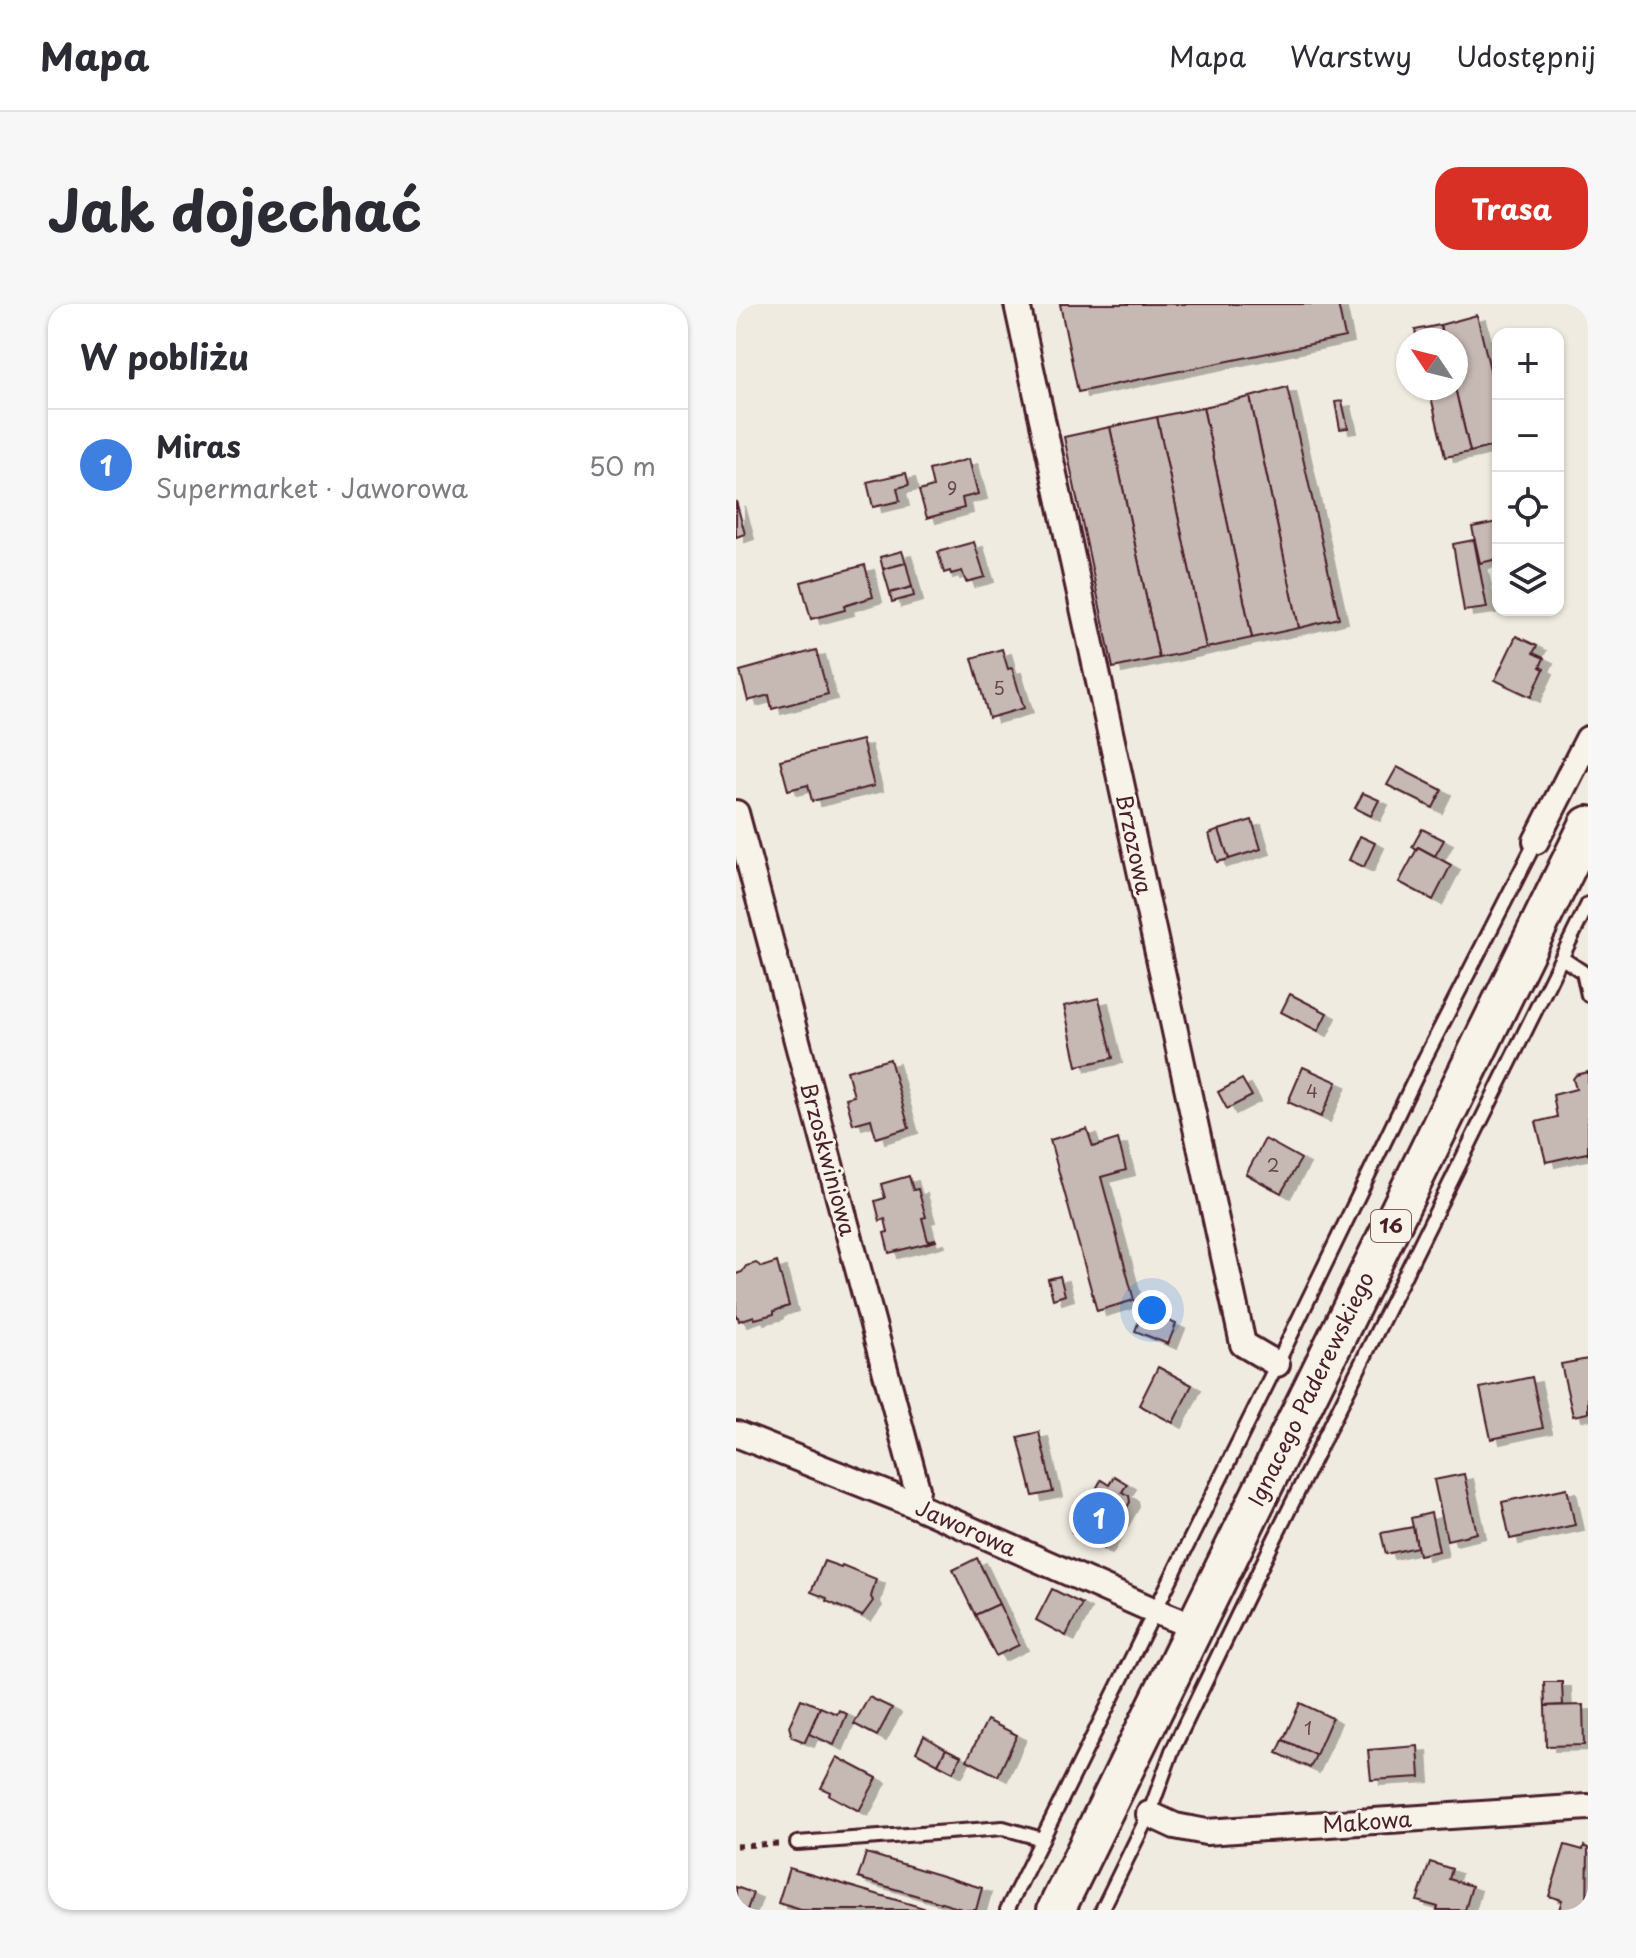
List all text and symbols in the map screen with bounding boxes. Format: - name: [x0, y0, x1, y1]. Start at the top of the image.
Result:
- text: Mapa: [40, 27, 150, 84]
- text: Mapa: [1169, 34, 1246, 77]
- text: Warstwy: [1290, 34, 1412, 77]
- text: Udostępnij: [1456, 34, 1596, 77]
- text: Jak dojechać: [48, 166, 422, 251]
- button: Trasa: [1435, 167, 1588, 250]
- north arrow: [1396, 328, 1468, 400]
- map controls: [1492, 328, 1564, 616]
- button: +: [1492, 328, 1564, 400]
- text: W pobliżu: [80, 330, 249, 382]
- button: −: [1492, 400, 1564, 472]
- text: Miras: [156, 423, 241, 468]
- text: 1: [100, 446, 112, 485]
- text: 50 m: [589, 446, 656, 485]
- text: Supermarket · Jaworowa: [156, 468, 468, 507]
- button: locate: [1492, 472, 1564, 544]
- house number: 9: [947, 474, 957, 501]
- button: layers: [1492, 544, 1564, 616]
- house number: 5: [993, 674, 1005, 701]
- street label: Brzozowa: [1109, 790, 1162, 897]
- house number: 4: [1306, 1077, 1318, 1104]
- street label: Brzoskwiniowa: [793, 1078, 866, 1240]
- house number: 2: [1267, 1151, 1279, 1178]
- road number: 16: [1371, 1210, 1411, 1242]
- street label: Ignacego Paderewskiego: [1238, 1265, 1381, 1511]
- your location: [1132, 1290, 1172, 1330]
- pin: 1: [1073, 1488, 1125, 1548]
- street label: Jaworowa: [911, 1490, 1023, 1564]
- house number: 1: [1304, 1714, 1312, 1741]
- street label: Makowa: [1321, 1801, 1413, 1840]

